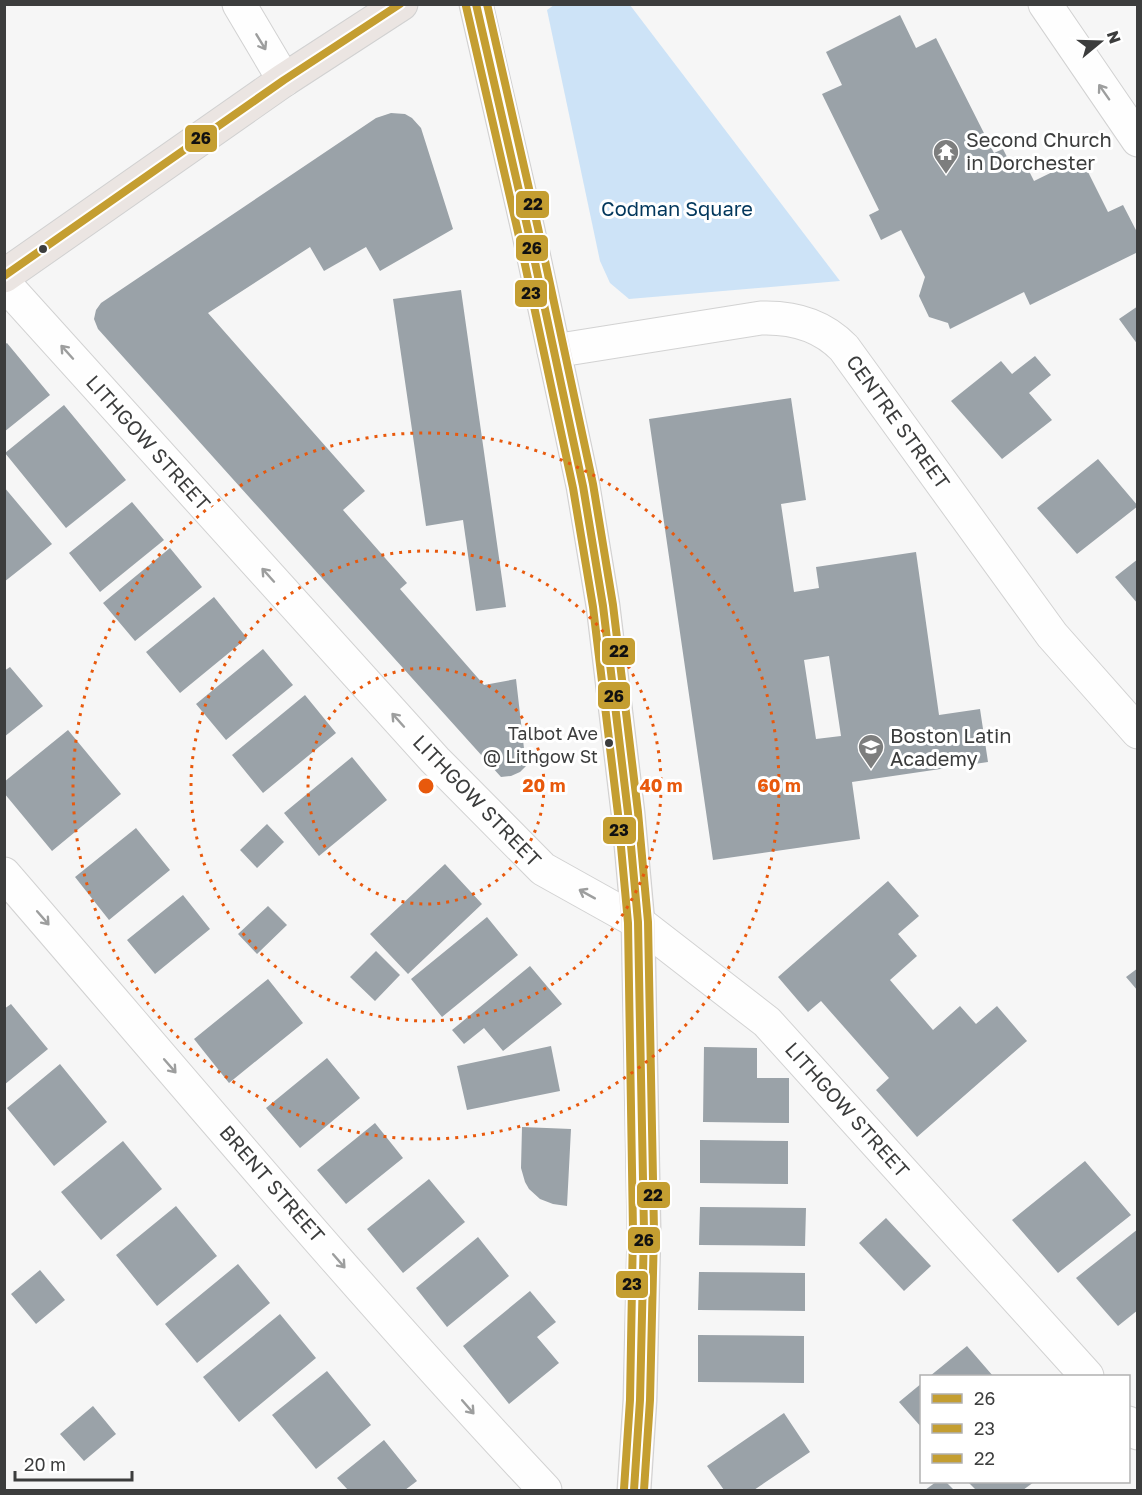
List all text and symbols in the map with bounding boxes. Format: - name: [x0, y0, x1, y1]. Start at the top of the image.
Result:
- north arrow: [1070, 12, 1130, 72]
- text: N: [1103, 28, 1126, 46]
- one-way arrow: [255, 33, 267, 50]
- one-way arrow: [1098, 85, 1110, 101]
- line badge: 26: [184, 124, 218, 153]
- place label: Second Church in Dorchester: [966, 127, 1112, 174]
- text: 26: [191, 128, 211, 148]
- temple icon: Second Church in Dorchester: [931, 137, 961, 175]
- line badge: 22: [515, 190, 550, 219]
- text: 22: [523, 194, 543, 214]
- park label: Codman Square: [601, 196, 753, 220]
- line badge: 26: [515, 234, 549, 262]
- text: 26: [522, 238, 542, 258]
- unlabelled marker: [37, 243, 49, 255]
- line badge: 23: [514, 279, 548, 308]
- text: 23: [521, 283, 541, 303]
- one-way arrow: [60, 345, 74, 360]
- street label: CENTRE STREET: [842, 350, 955, 493]
- street label: LITHGOW STREET: [82, 370, 216, 515]
- one-way arrow: [261, 568, 275, 583]
- line badge: 22: [601, 637, 636, 666]
- text: 22: [609, 641, 629, 661]
- line badge: 26: [597, 681, 631, 710]
- text: 26: [604, 686, 624, 706]
- one-way arrow: [391, 713, 405, 728]
- place label: Talbot Ave @ Lithgow St: [483, 722, 598, 767]
- place label: Boston Latin Academy: [890, 723, 1012, 770]
- street label: LITHGOW STREET: [409, 729, 547, 871]
- school or university icon: Boston Latin Academy: [856, 732, 886, 770]
- marker: Talbot Ave @ Lithgow St: [603, 737, 615, 749]
- text: 20 m: [523, 774, 565, 796]
- text: 40 m: [639, 774, 683, 796]
- text: 60 m: [757, 774, 801, 796]
- centre of rings: [416, 776, 436, 796]
- line badge: 23: [602, 816, 637, 845]
- text: 23: [609, 820, 629, 840]
- one-way arrow: [579, 888, 596, 900]
- one-way arrow: [36, 910, 50, 925]
- street label: LITHGOW STREET: [781, 1037, 915, 1182]
- one-way arrow: [163, 1058, 177, 1073]
- street label: BRENT STREET: [215, 1120, 330, 1247]
- line badge: 22: [636, 1181, 671, 1209]
- text: 22: [643, 1185, 663, 1205]
- line badge: 26: [627, 1226, 661, 1254]
- text: 26: [634, 1230, 654, 1250]
- one-way arrow: [332, 1253, 346, 1268]
- line badge: 23: [615, 1270, 649, 1299]
- text: 23: [622, 1274, 642, 1294]
- legend: [920, 1375, 1130, 1483]
- text: 26: [974, 1387, 995, 1409]
- one-way arrow: [461, 1400, 475, 1415]
- text: 23: [974, 1417, 995, 1439]
- scale bar: [15, 1444, 132, 1482]
- text: 22: [974, 1447, 995, 1469]
- text: 20 m: [24, 1453, 66, 1475]

